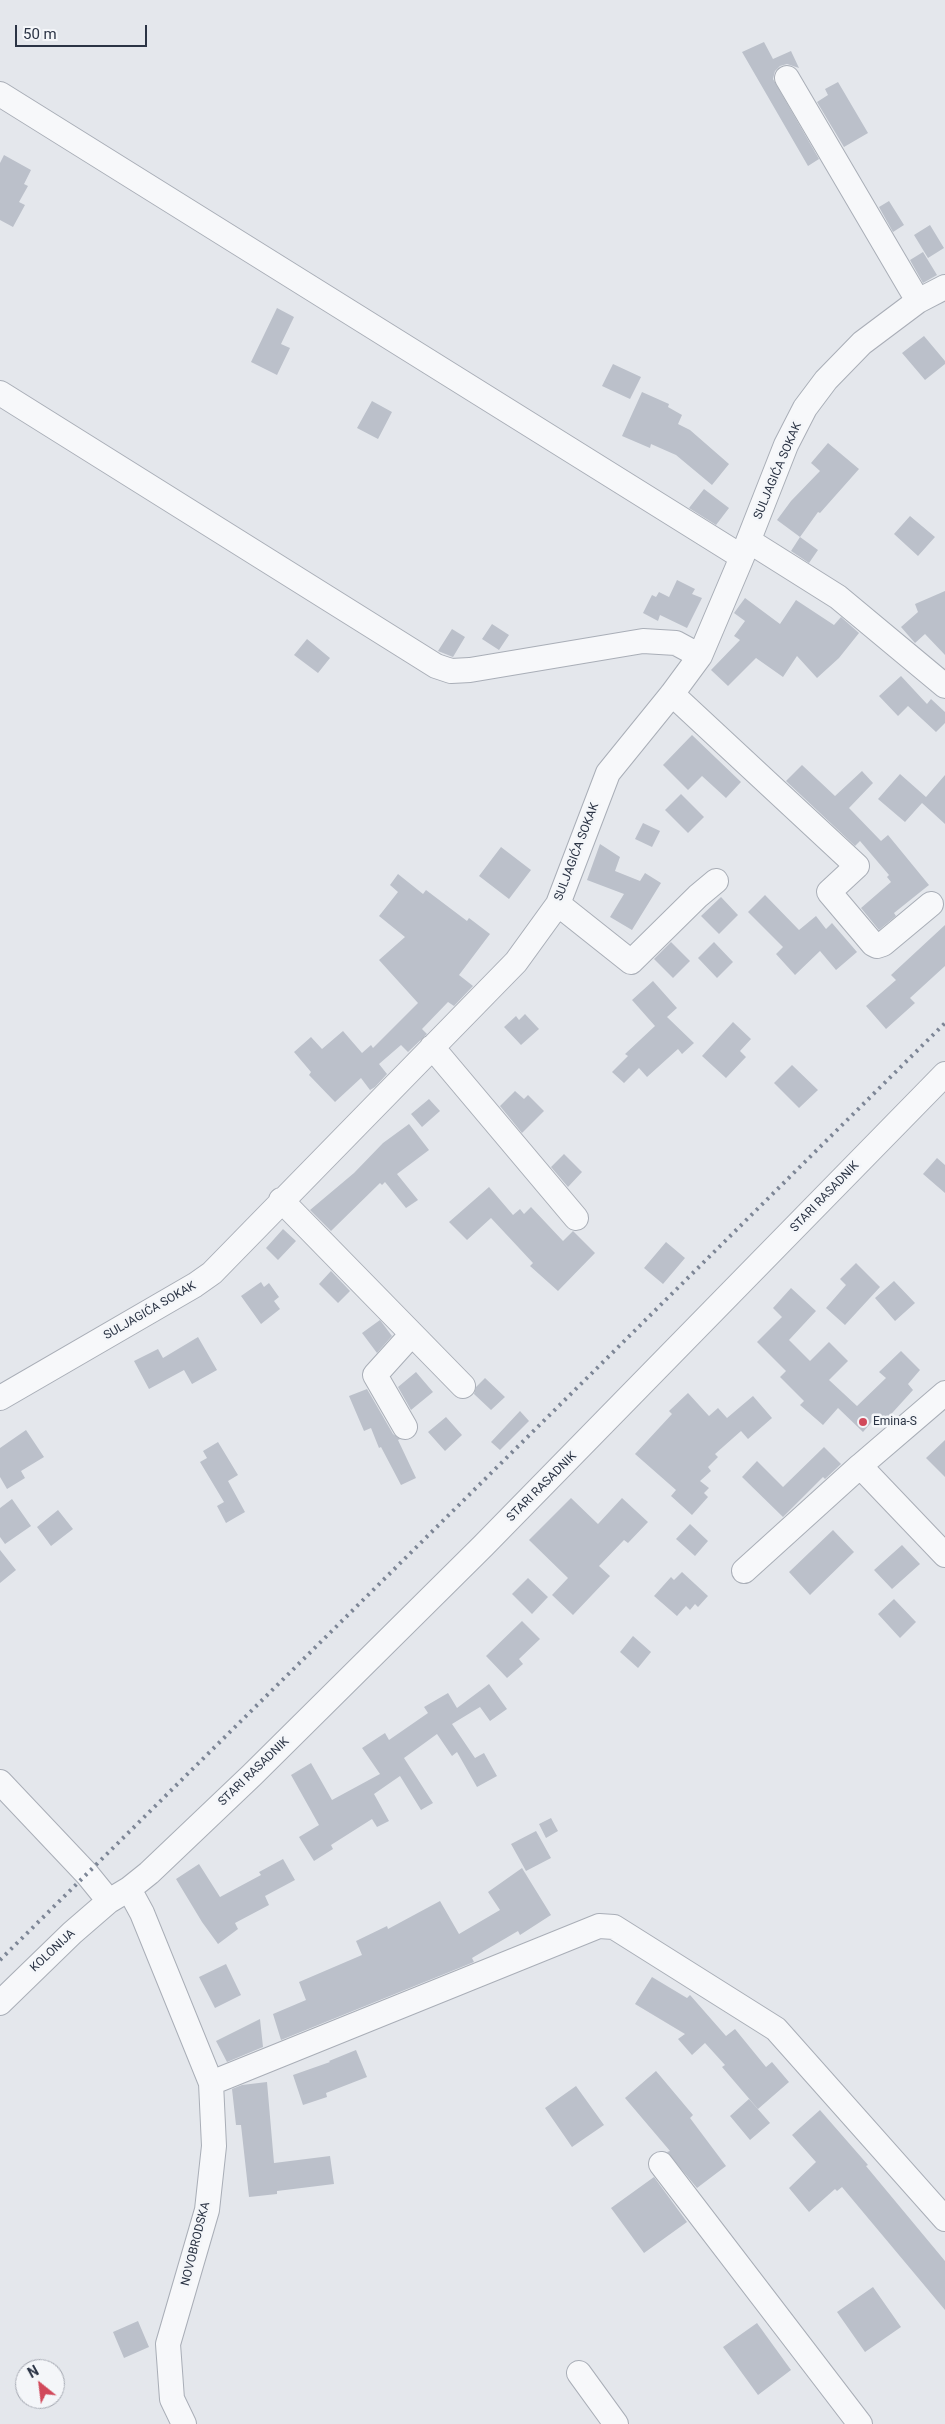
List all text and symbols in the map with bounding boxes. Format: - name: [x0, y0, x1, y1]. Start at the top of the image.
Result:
- scale bar: [18, 15, 150, 47]
- text: 50 m: [23, 25, 57, 43]
- street label: SULJAGIĆA SOKAK: [751, 420, 805, 522]
- street label: SULJAGIĆA SOKAK: [552, 801, 602, 903]
- street label: STARI RASADNIK: [788, 1159, 862, 1235]
- street label: SULJAGIĆA SOKAK: [101, 1279, 199, 1343]
- place label: Emina-S: [873, 1415, 917, 1429]
- marker: Emina-S: [857, 1416, 869, 1428]
- street label: STARI RASADNIK: [504, 1449, 580, 1525]
- street label: STARI RASADNIK: [216, 1735, 292, 1809]
- street label: KOLONIJA: [28, 1927, 78, 1975]
- street label: NOVOBRODSKA: [179, 2201, 213, 2287]
- north arrow: [15, 2359, 65, 2409]
- text: N: [25, 2362, 41, 2381]

